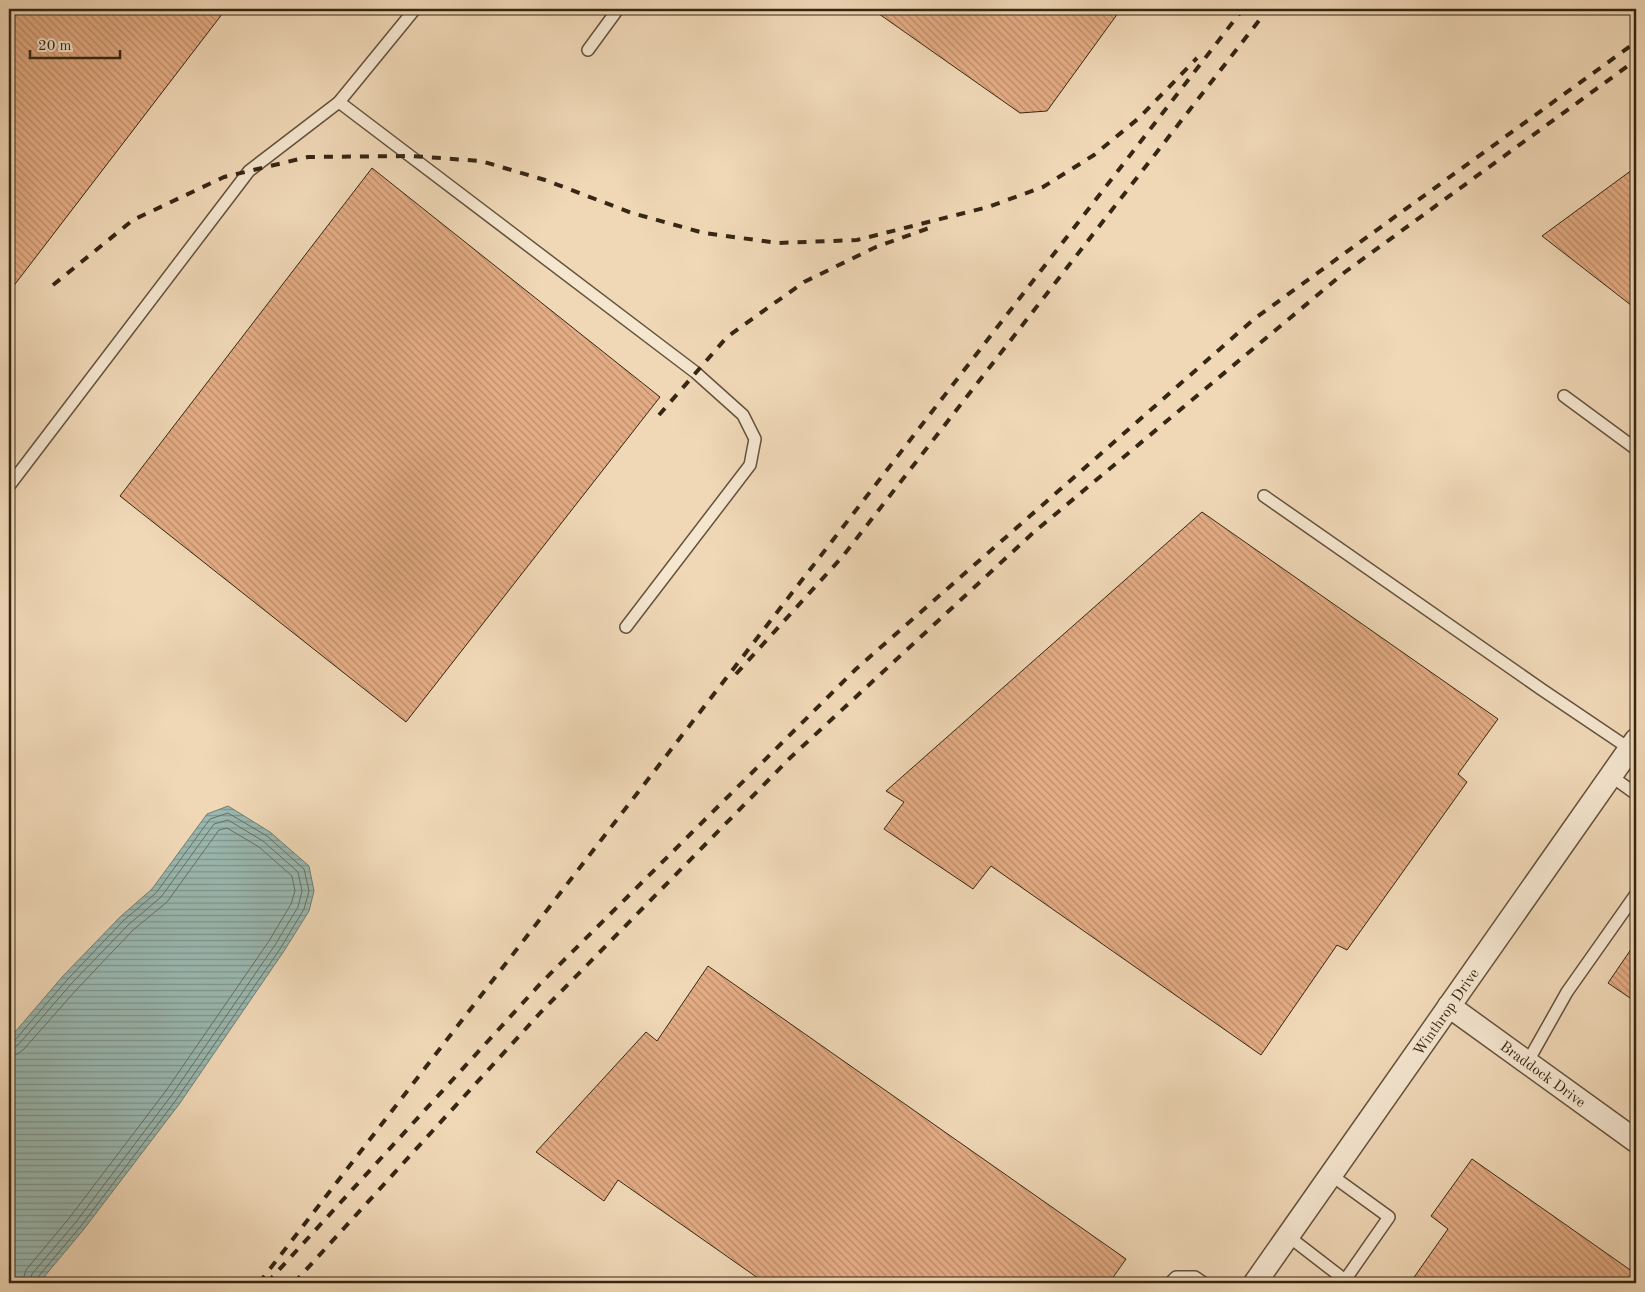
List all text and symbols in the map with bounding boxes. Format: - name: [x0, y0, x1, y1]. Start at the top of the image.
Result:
- scale bar: [30, 28, 120, 60]
- text: 20 m: [38, 39, 72, 54]
- street label: Winthrop Drive: [1412, 966, 1483, 1059]
- street label: Braddock Drive: [1497, 1039, 1588, 1111]

